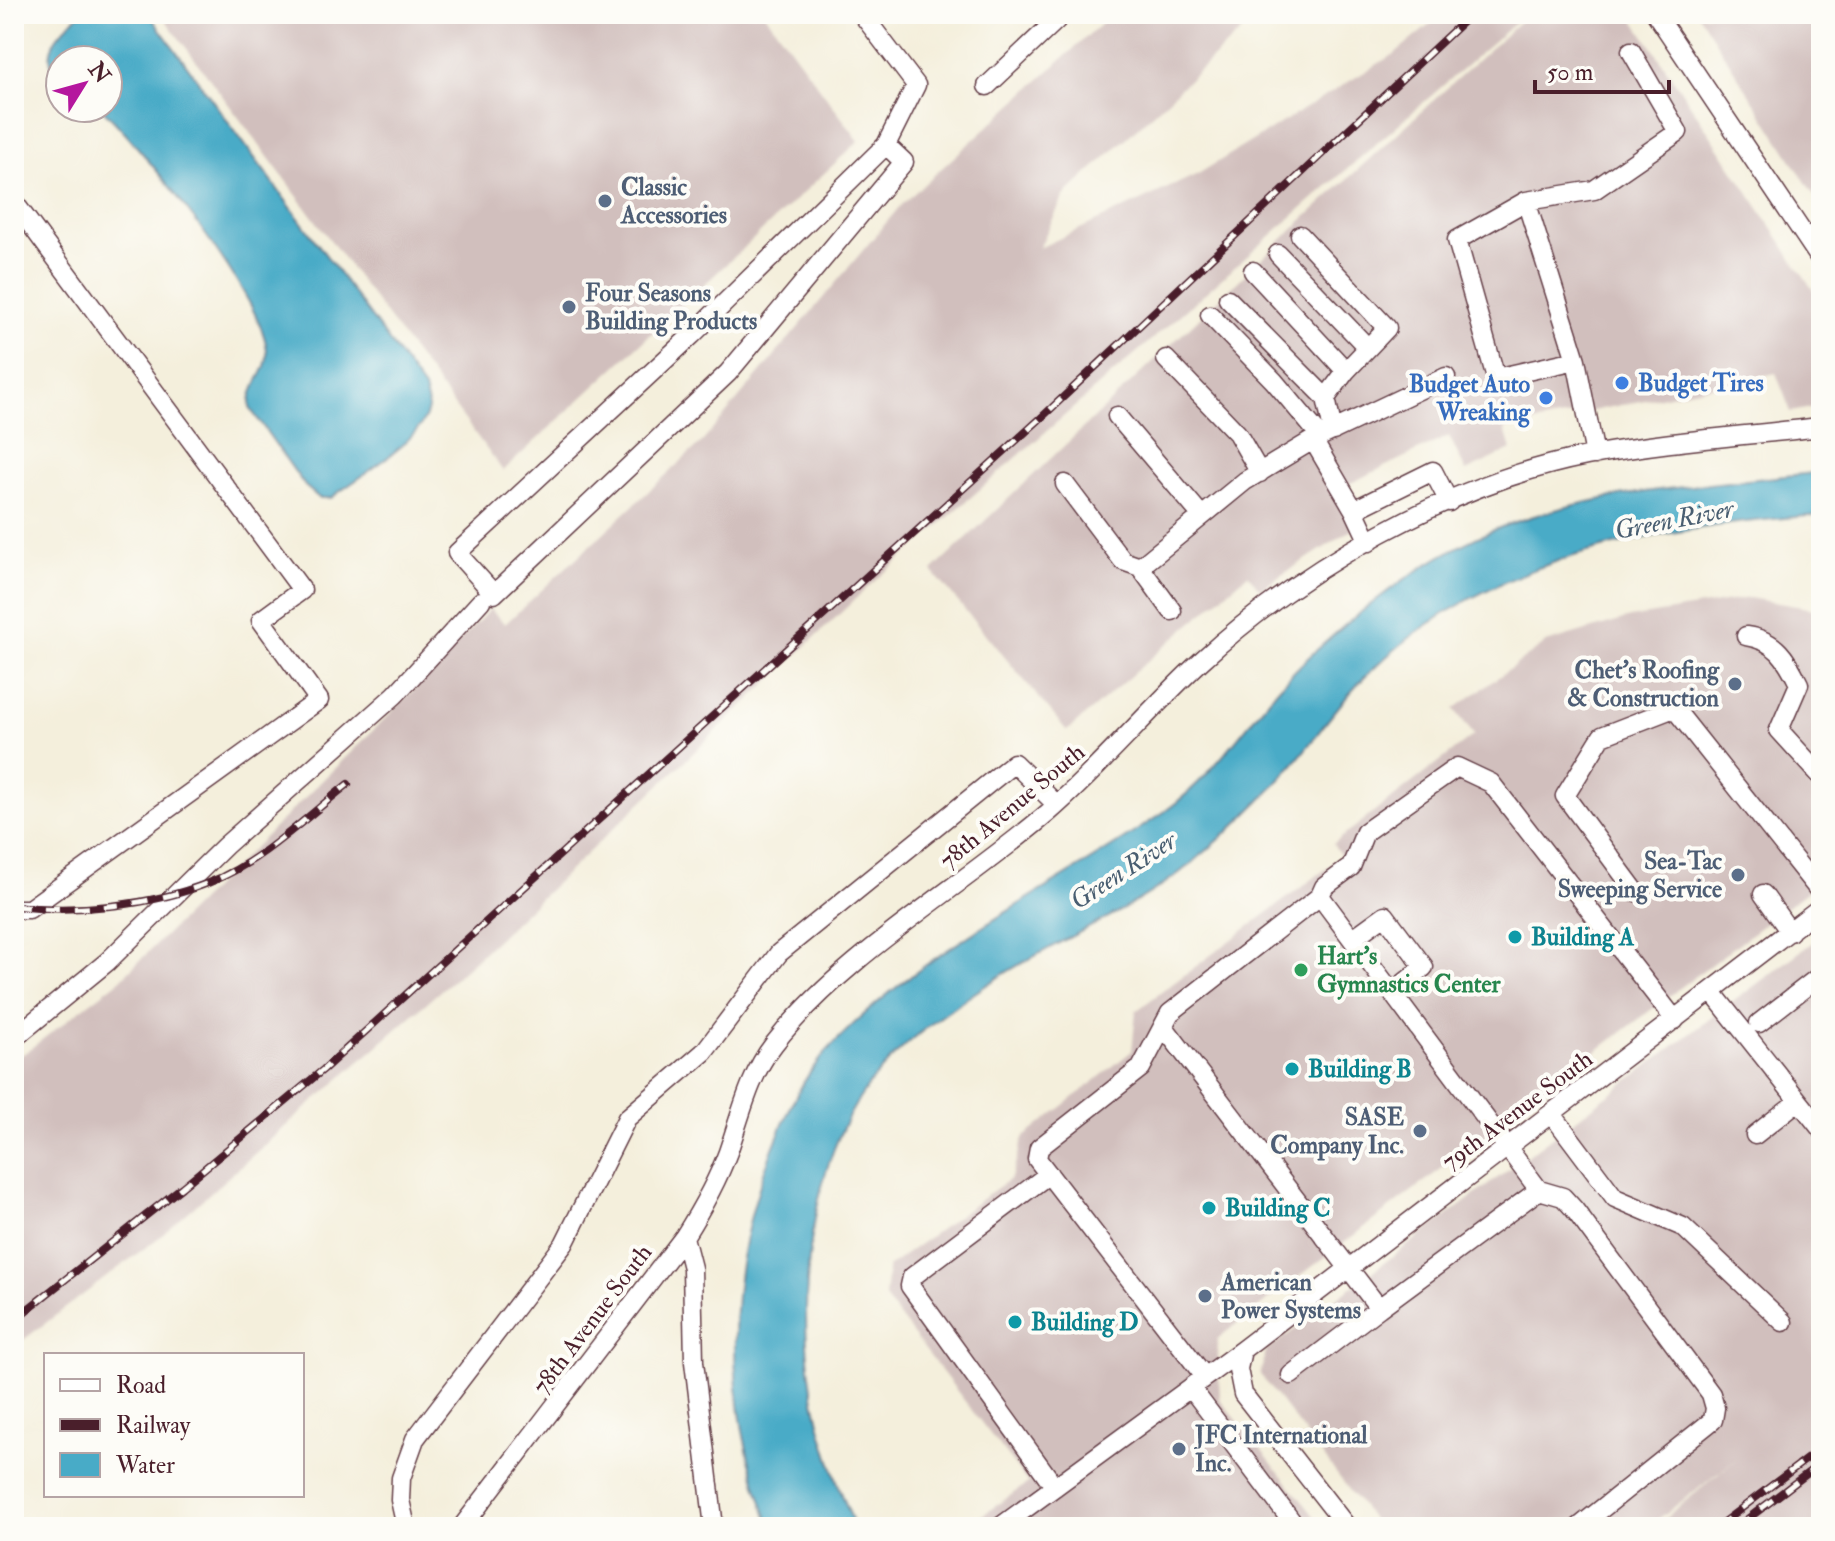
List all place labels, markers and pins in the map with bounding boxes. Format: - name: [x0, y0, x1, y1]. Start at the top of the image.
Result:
- place label: Classic Accessories: [620, 172, 727, 231]
- marker: Classic Accessories: [596, 192, 614, 210]
- place label: Four Seasons Building Products: [585, 278, 757, 337]
- marker: Four Seasons Building Products: [560, 298, 578, 316]
- place label: Budget Tires: [1638, 368, 1764, 399]
- place label: Budget Auto Wreaking: [1409, 369, 1531, 428]
- marker: Budget Tires: [1613, 374, 1631, 392]
- marker: Budget Auto Wreaking: [1537, 389, 1555, 407]
- place label: Chet's Roofing & Construction: [1567, 655, 1720, 714]
- marker: Chet's Roofing & Construction: [1726, 675, 1744, 693]
- place label: Sea-Tac Sweeping Service: [1558, 846, 1722, 905]
- marker: Sea-Tac Sweeping Service: [1729, 866, 1747, 884]
- place label: Building A: [1531, 922, 1635, 953]
- marker: Building A: [1506, 928, 1524, 946]
- place label: Hart's Gymnastics Center: [1317, 941, 1501, 1000]
- marker: Hart's Gymnastics Center: [1292, 961, 1310, 979]
- place label: Building B: [1308, 1054, 1412, 1085]
- marker: Building B: [1283, 1060, 1301, 1078]
- place label: SASE Company Inc.: [1270, 1102, 1404, 1161]
- marker: SASE Company Inc.: [1411, 1122, 1429, 1140]
- place label: Building C: [1225, 1193, 1331, 1224]
- marker: Building C: [1200, 1199, 1218, 1217]
- place label: American Power Systems: [1220, 1267, 1361, 1326]
- marker: American Power Systems: [1196, 1287, 1214, 1305]
- place label: Building D: [1031, 1307, 1139, 1338]
- marker: Building D: [1006, 1313, 1024, 1331]
- place label: JFC International Inc.: [1194, 1420, 1368, 1479]
- marker: JFC International Inc.: [1170, 1440, 1188, 1458]

